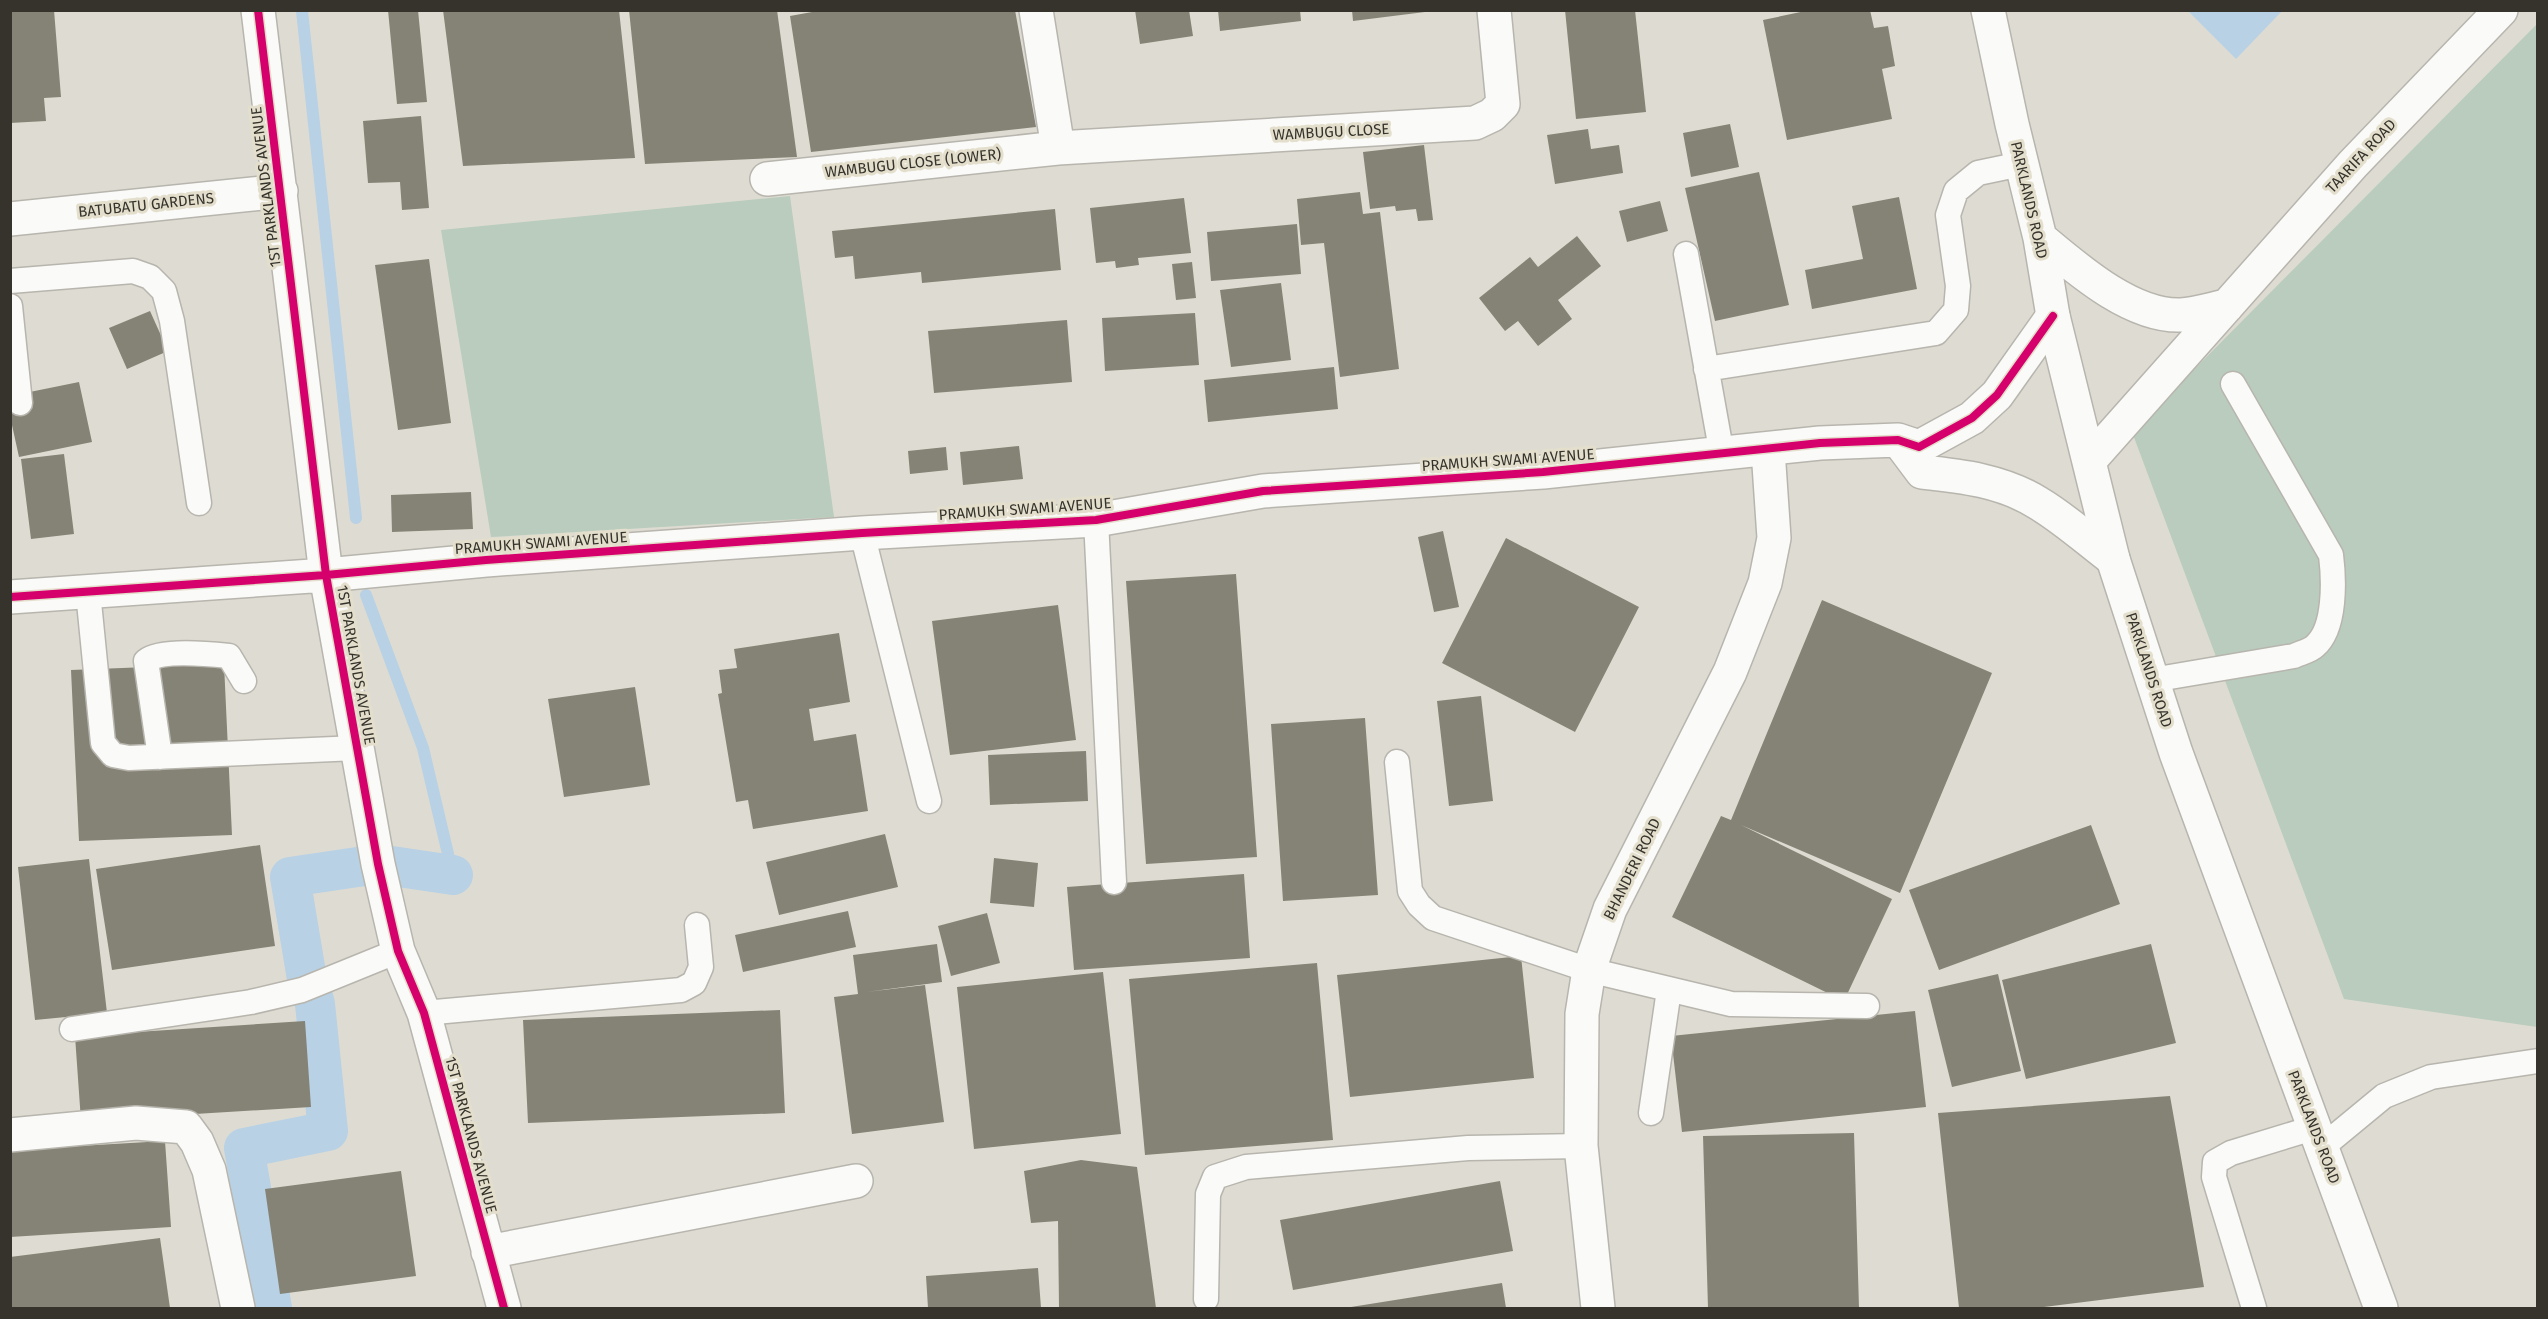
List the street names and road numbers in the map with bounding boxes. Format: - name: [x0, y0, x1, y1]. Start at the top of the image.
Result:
- street label: 1ST PARKLANDS AVENUE: [247, 106, 285, 268]
- street label: TAARIFA ROAD: [2322, 115, 2400, 197]
- street label: WAMBUGU CLOSE: [1272, 120, 1390, 144]
- street label: PARKLANDS ROAD: [2007, 140, 2051, 260]
- street label: WAMBUGU CLOSE (LOWER): [824, 145, 1002, 181]
- street label: BATUBATU GARDENS: [77, 189, 215, 221]
- street label: PRAMUKH SWAMI AVENUE: [1421, 445, 1595, 475]
- street label: PRAMUKH SWAMI AVENUE: [938, 494, 1112, 524]
- street label: PRAMUKH SWAMI AVENUE: [454, 528, 628, 558]
- street label: 1ST PARKLANDS AVENUE: [333, 584, 379, 746]
- street label: PARKLANDS ROAD: [2122, 610, 2176, 730]
- street label: BHANDERI ROAD: [1600, 815, 1664, 923]
- street label: 1ST PARKLANDS AVENUE: [441, 1055, 501, 1215]
- street label: PARKLANDS ROAD: [2284, 1068, 2344, 1186]

